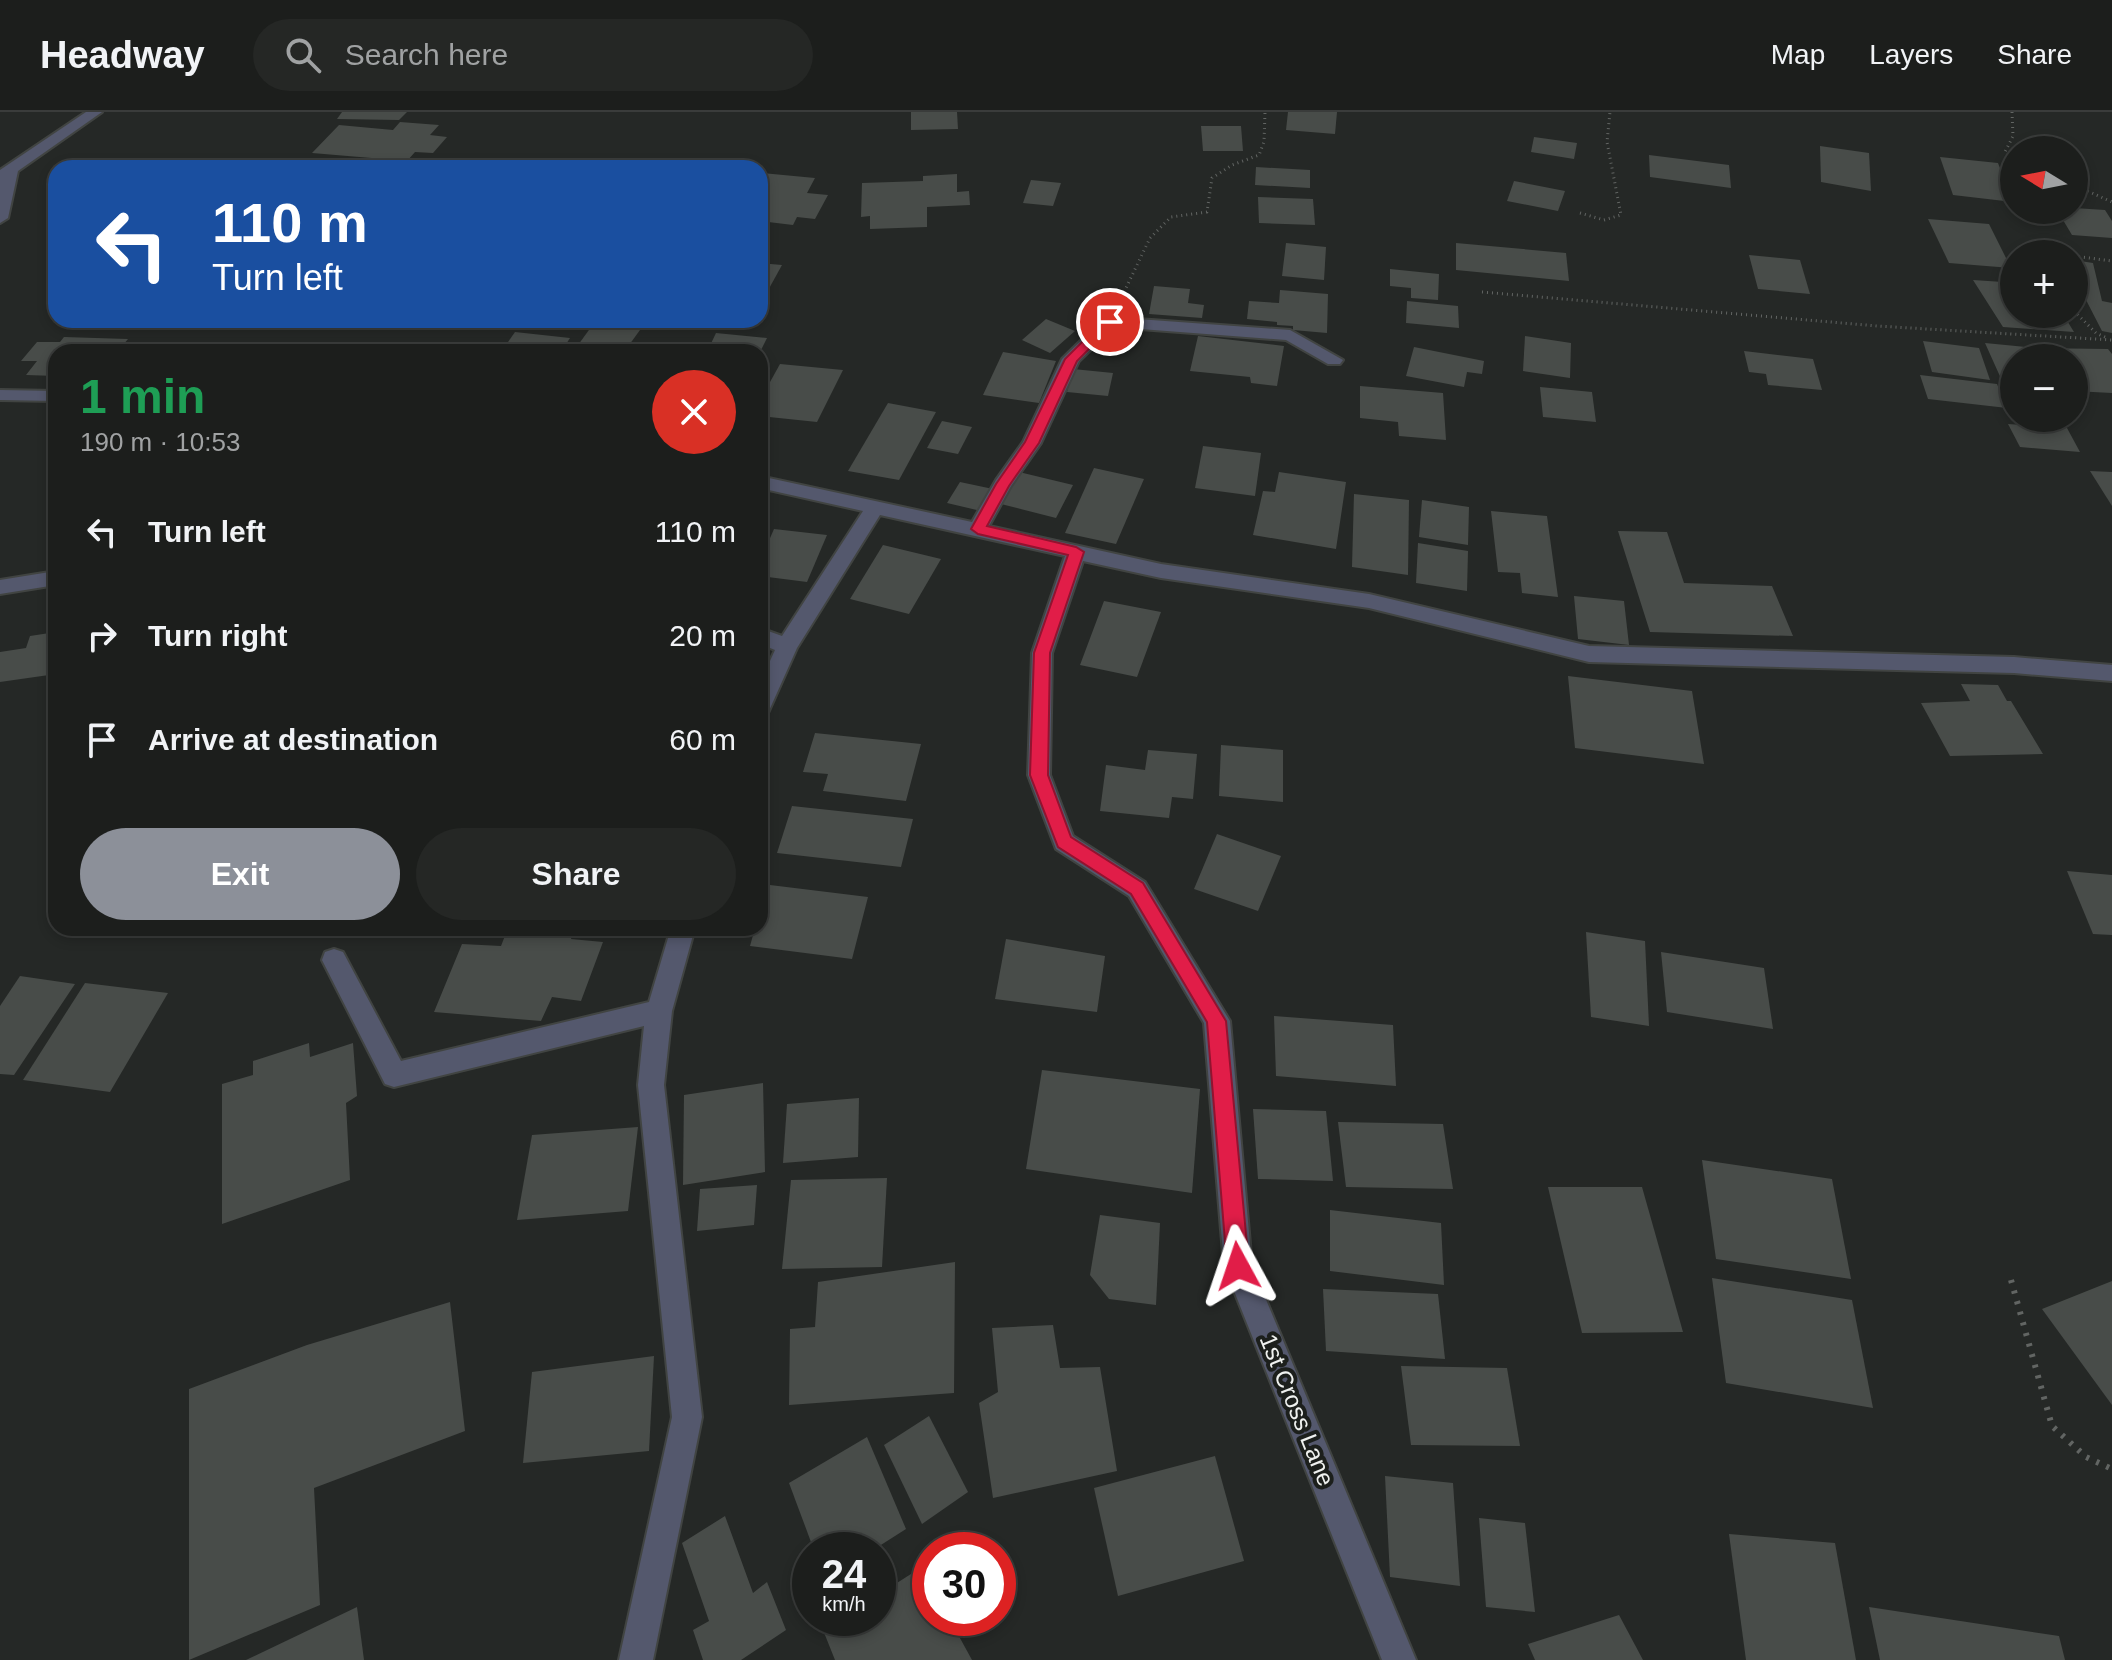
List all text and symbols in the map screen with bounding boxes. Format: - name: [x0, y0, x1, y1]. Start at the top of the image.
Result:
- search box: [253, 19, 813, 91]
- icon: search: [281, 33, 325, 77]
- text: Headway: [40, 34, 205, 76]
- text: Search here: [345, 38, 508, 71]
- text: Map: [1771, 39, 1825, 70]
- text: Layers: [1869, 39, 1953, 70]
- text: Share: [1997, 39, 2072, 70]
- north arrow: [2000, 136, 2088, 224]
- map controls: [2000, 136, 2088, 432]
- text: 110 m: [212, 191, 368, 254]
- icon: left: [80, 192, 184, 296]
- button: +: [2000, 240, 2088, 328]
- text: Turn left: [212, 257, 343, 298]
- pin: [1076, 288, 1144, 356]
- icon: arrive: [1088, 300, 1132, 344]
- button: −: [2000, 344, 2088, 432]
- text: 1 min: [80, 370, 205, 423]
- button: close: [652, 370, 736, 454]
- text: 190 m · 10:53: [80, 427, 240, 457]
- icon: left: [80, 510, 124, 554]
- text: Turn left: [148, 515, 266, 548]
- text: 110 m: [655, 515, 736, 548]
- icon: right: [80, 614, 124, 658]
- text: Turn right: [148, 619, 287, 652]
- text: 20 m: [669, 619, 736, 652]
- icon: arrive: [80, 718, 124, 762]
- text: Arrive at destination: [148, 723, 438, 756]
- text: 60 m: [669, 723, 736, 756]
- button: Exit: [80, 828, 400, 920]
- button: Share: [416, 828, 736, 920]
- position arrow: [1196, 1224, 1280, 1308]
- street label: 1st Cross Lane: [1255, 1330, 1340, 1490]
- speed limit sign: 30: [912, 1532, 1016, 1636]
- text: 24: [822, 1552, 866, 1596]
- text: km/h: [822, 1593, 866, 1615]

